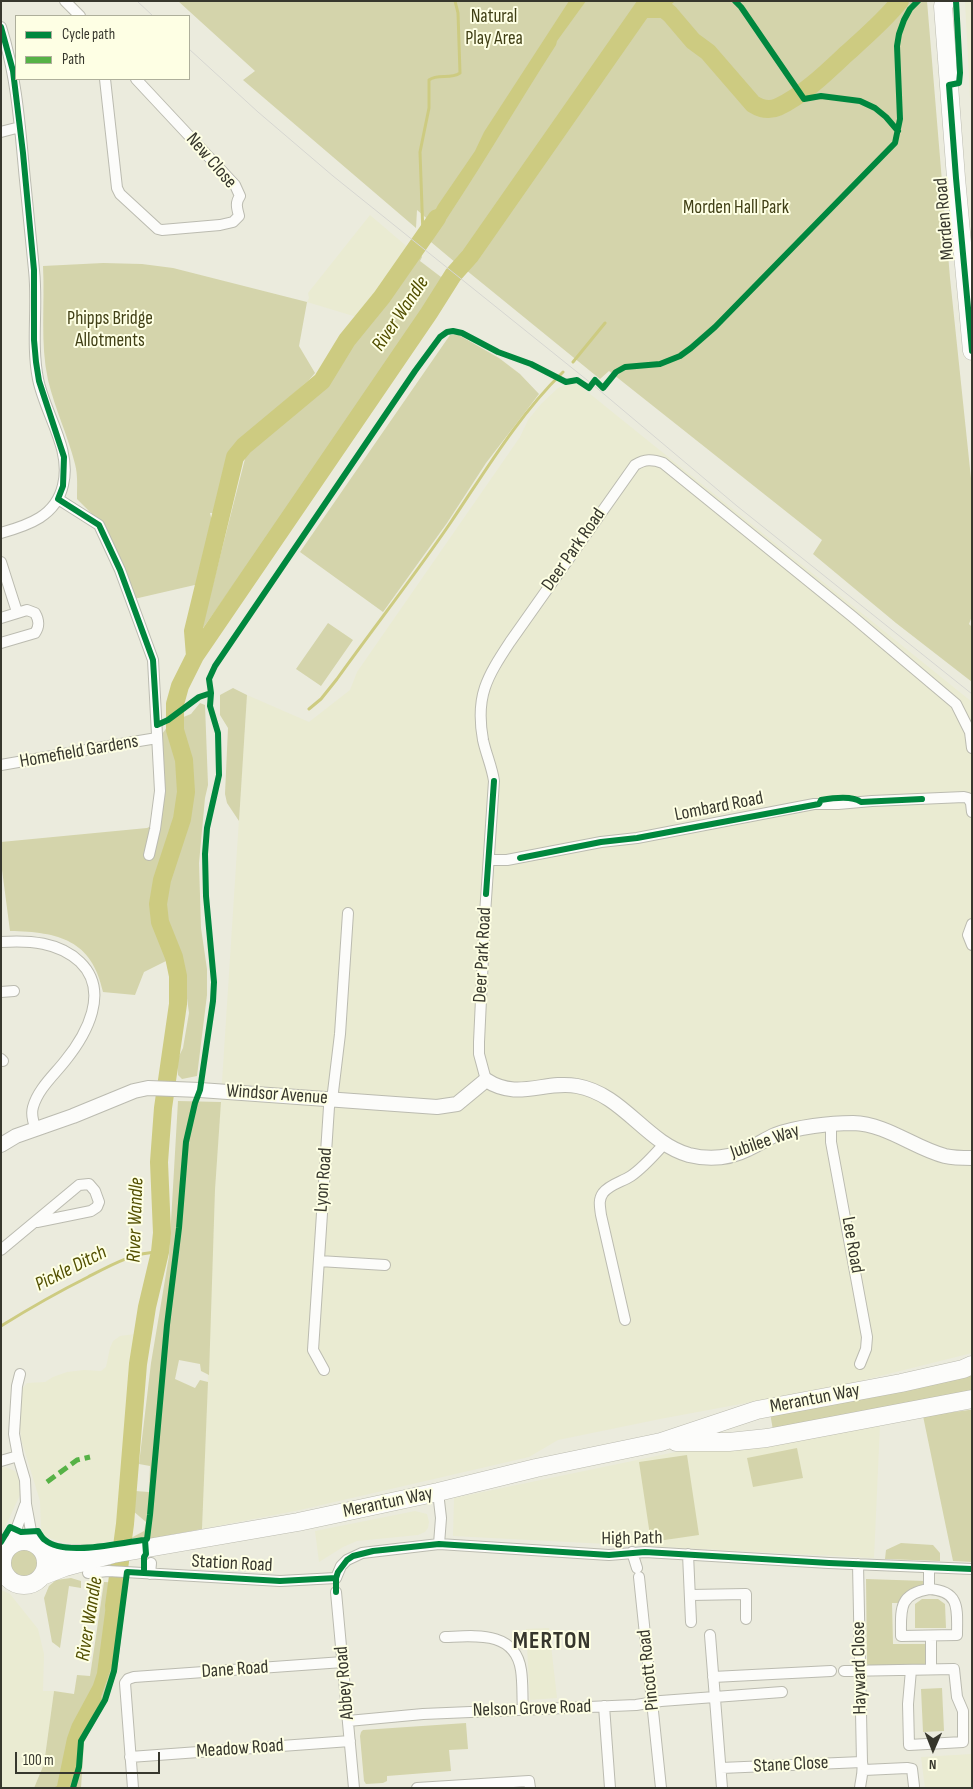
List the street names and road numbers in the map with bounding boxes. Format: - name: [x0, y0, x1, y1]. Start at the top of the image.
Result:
- street label: New Close: [181, 129, 241, 193]
- street label: Morden Road: [930, 177, 960, 261]
- street label: Deer Park Road: [537, 504, 611, 596]
- street label: Homefield Gardens: [18, 730, 140, 774]
- street label: Lombard Road: [673, 787, 765, 827]
- street label: Deer Park Road: [469, 907, 497, 1003]
- street label: Windsor Avenue: [226, 1080, 328, 1110]
- street label: Jubilee Way: [728, 1120, 802, 1164]
- street label: Lyon Road: [310, 1147, 338, 1213]
- street label: Lee Road: [836, 1215, 868, 1275]
- street label: Merantun Way: [768, 1379, 862, 1419]
- street label: Merantun Way: [341, 1482, 435, 1524]
- street label: High Path: [601, 1527, 663, 1551]
- street label: Station Road: [191, 1550, 273, 1578]
- street label: Hayward Close: [848, 1621, 872, 1715]
- street label: Pincott Road: [633, 1628, 665, 1712]
- street label: Abbey Road: [330, 1645, 360, 1721]
- street label: Dane Road: [201, 1656, 269, 1684]
- street label: Nelson Grove Road: [472, 1696, 592, 1722]
- street label: Meadow Road: [196, 1735, 284, 1763]
- street label: Stane Close: [753, 1752, 829, 1778]

